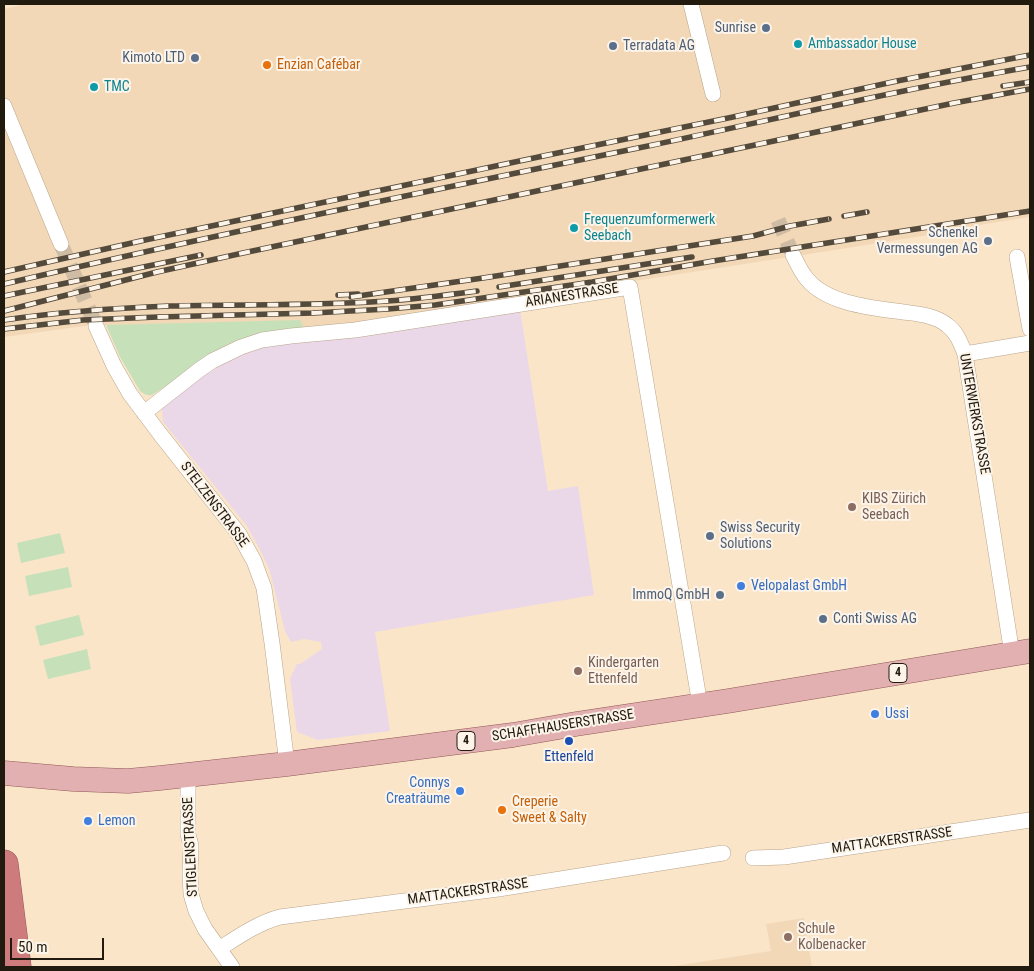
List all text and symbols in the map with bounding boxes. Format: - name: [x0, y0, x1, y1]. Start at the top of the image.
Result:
- place label: Sunrise: [715, 20, 756, 36]
- marker: Sunrise: [760, 22, 772, 34]
- place label: Ambassador House: [808, 36, 917, 52]
- place label: Terradata AG: [623, 38, 695, 54]
- marker: Ambassador House: [792, 38, 804, 50]
- marker: Terradata AG: [607, 40, 619, 52]
- place label: Kimoto LTD: [122, 50, 185, 66]
- marker: Kimoto LTD: [189, 52, 201, 64]
- place label: Enzian Cafébar: [277, 57, 360, 73]
- marker: Enzian Cafébar: [261, 59, 273, 71]
- place label: TMC: [104, 79, 130, 95]
- marker: TMC: [88, 81, 100, 93]
- place label: Frequenzumformerwerk Seebach: [584, 212, 715, 244]
- marker: Frequenzumformerwerk Seebach: [568, 222, 580, 234]
- place label: Schenkel Vermessungen AG: [876, 225, 978, 258]
- marker: Schenkel Vermessungen AG: [982, 235, 994, 247]
- street label: ARIANESTRASSE: [524, 280, 620, 312]
- street label: UNTERWERKSTRASSE: [955, 352, 993, 476]
- street label: STELZENSTRASSE: [176, 459, 252, 551]
- place label: KIBS Zürich Seebach: [862, 491, 926, 524]
- marker: KIBS Zürich Seebach: [846, 501, 858, 513]
- place label: Swiss Security Solutions: [720, 520, 800, 552]
- marker: Swiss Security Solutions: [704, 530, 716, 542]
- place label: Velopalast GmbH: [751, 578, 847, 594]
- marker: Velopalast GmbH: [735, 580, 747, 592]
- place label: ImmoQ GmbH: [632, 587, 710, 603]
- marker: ImmoQ GmbH: [714, 589, 726, 601]
- place label: Conti Swiss AG: [833, 611, 917, 627]
- marker: Conti Swiss AG: [817, 613, 829, 625]
- place label: Kindergarten Ettenfeld: [588, 655, 659, 688]
- road number: 4: [889, 664, 907, 682]
- marker: Kindergarten Ettenfeld: [572, 665, 584, 677]
- street label: SCHAFFHAUSERSTRASSE: [491, 706, 635, 746]
- place label: Ussi: [885, 706, 909, 722]
- marker: Ussi: [869, 708, 881, 720]
- road number: 4: [457, 731, 475, 750]
- marker: Ettenfeld: [563, 735, 575, 747]
- place label: Ettenfeld: [544, 749, 594, 765]
- place label: Connys Creaträume: [386, 775, 450, 808]
- marker: Connys Creaträume: [454, 785, 466, 797]
- place label: Creperie Sweet & Salty: [512, 794, 587, 826]
- street label: STIGLENSTRASSE: [180, 797, 202, 897]
- marker: Creperie Sweet & Salty: [496, 804, 508, 816]
- place label: Lemon: [98, 813, 136, 829]
- marker: Lemon: [82, 815, 94, 827]
- street label: MATTACKERSTRASSE: [831, 824, 953, 858]
- street label: MATTACKERSTRASSE: [407, 875, 529, 909]
- place label: Schule Kolbenacker: [798, 921, 866, 954]
- scale bar: [12, 928, 106, 960]
- marker: Schule Kolbenacker: [782, 931, 794, 943]
- text: 50 m: [18, 938, 48, 956]

